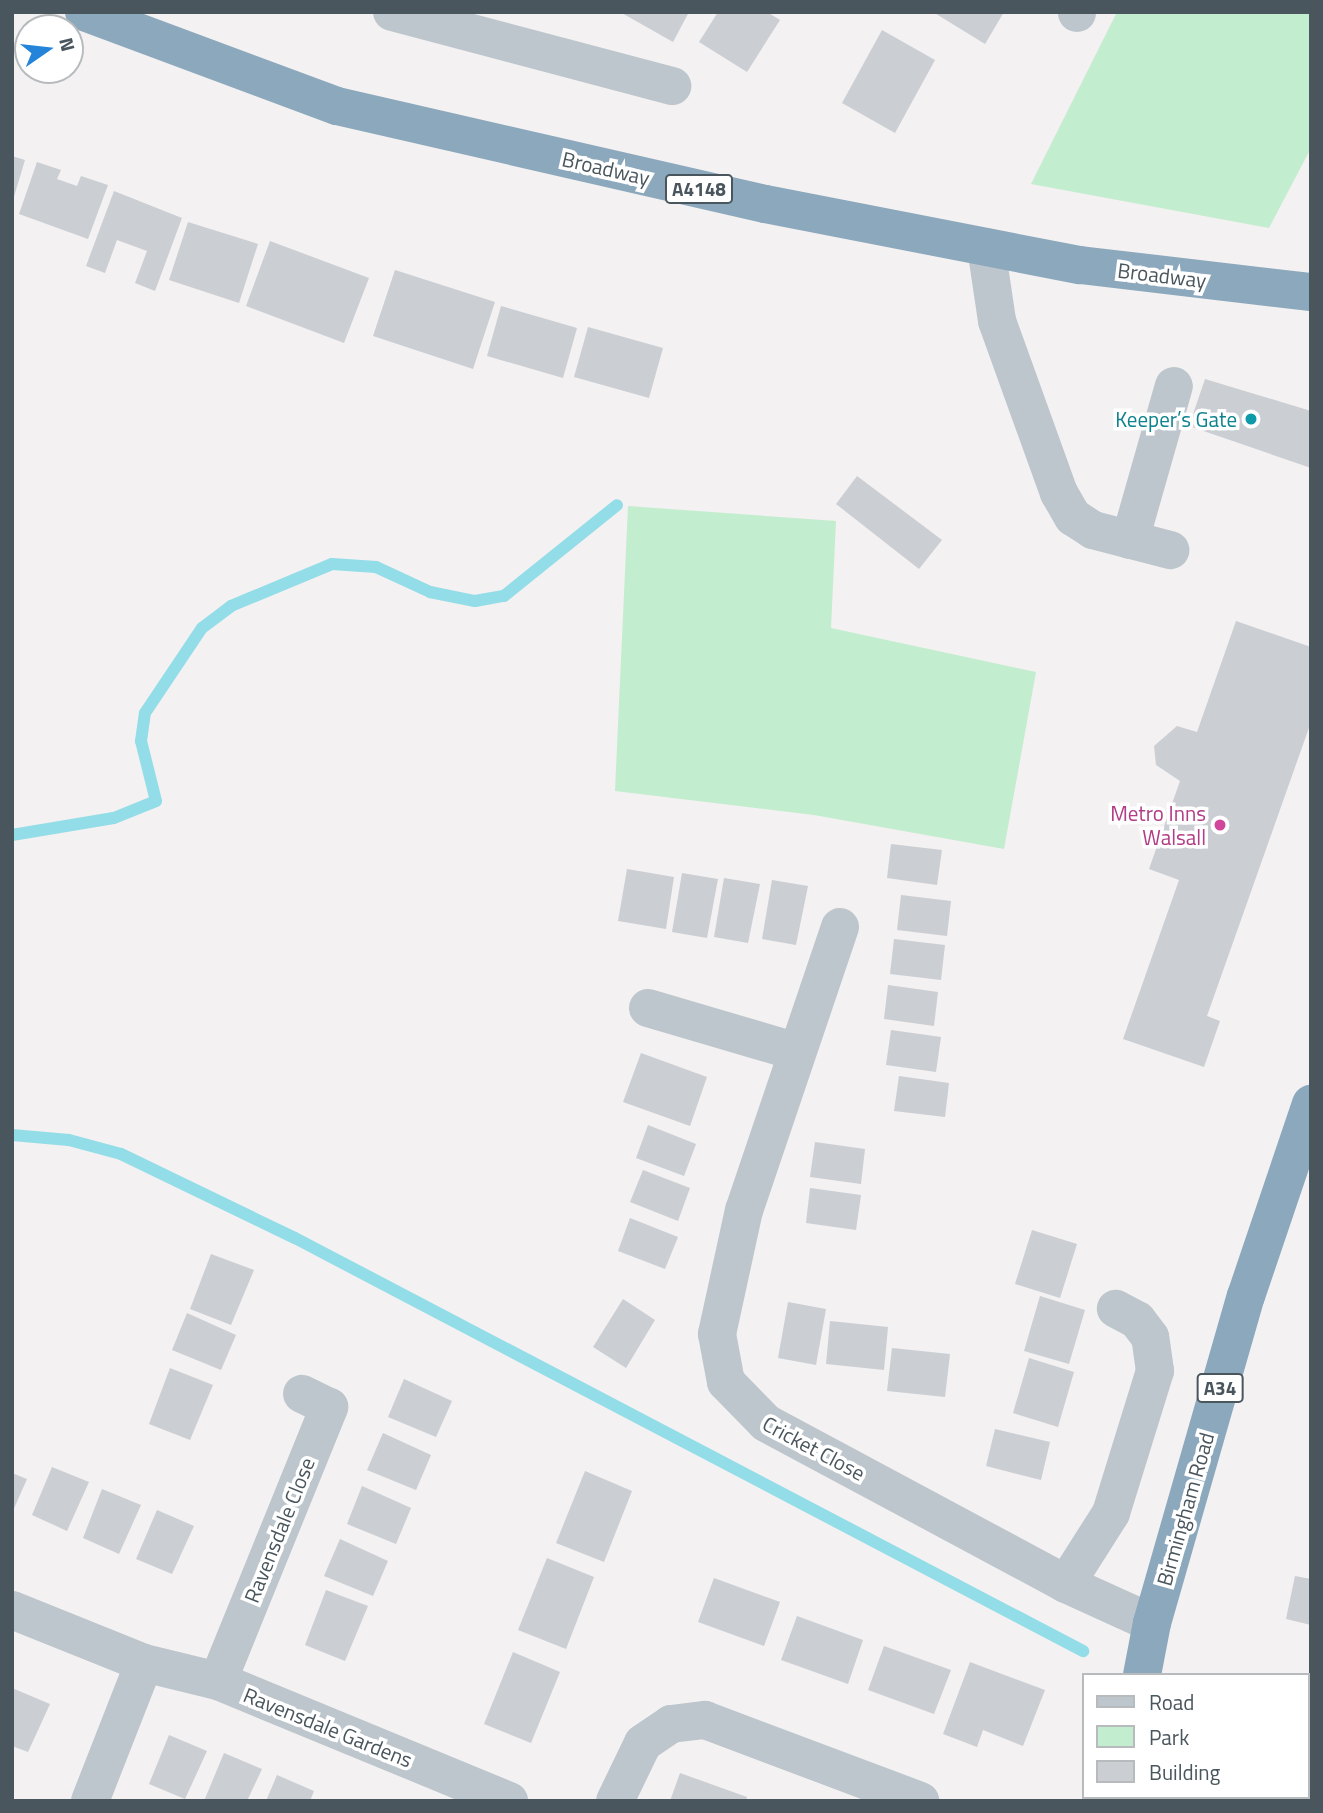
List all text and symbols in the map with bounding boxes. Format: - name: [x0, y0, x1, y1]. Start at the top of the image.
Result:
- north arrow: [14, 14, 84, 84]
- text: N: [52, 34, 84, 54]
- street label: Broadway: [560, 146, 652, 190]
- road number: A4148: [664, 174, 734, 204]
- street label: Broadway: [1116, 257, 1208, 293]
- place label: Keeper’s Gate: [1115, 406, 1237, 432]
- marker: Keeper’s Gate: [1243, 411, 1259, 427]
- place label: Metro Inns Walsall: [1110, 800, 1206, 850]
- marker: Metro Inns Walsall: [1212, 817, 1228, 833]
- road number: A34: [1196, 1372, 1244, 1404]
- street label: Cricket Close: [758, 1410, 870, 1486]
- street label: Birmingham Road: [1151, 1429, 1219, 1589]
- street label: Ravensdale Close: [238, 1454, 320, 1606]
- legend: [1082, 1673, 1309, 1799]
- street label: Ravensdale Gardens: [240, 1682, 416, 1772]
- text: Road: [1149, 1686, 1194, 1718]
- text: Park: [1149, 1721, 1189, 1753]
- text: Building: [1149, 1756, 1220, 1788]

